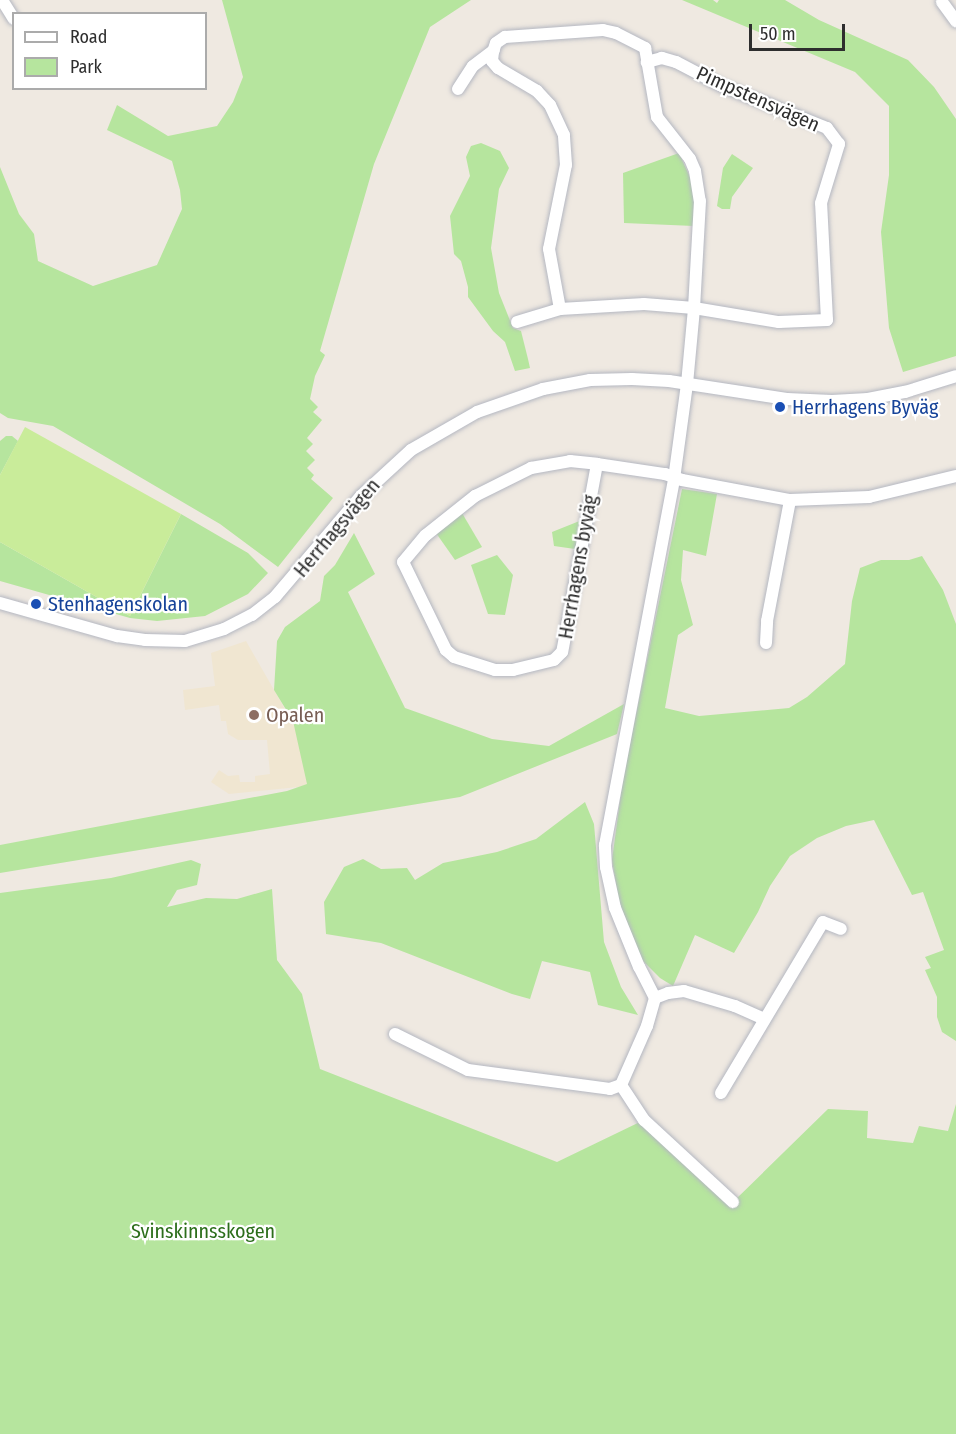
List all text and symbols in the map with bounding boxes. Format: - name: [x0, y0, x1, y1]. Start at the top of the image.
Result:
- legend: [12, 12, 207, 90]
- scale bar: [752, 12, 848, 50]
- text: 50 m: [760, 23, 796, 45]
- text: Road: [70, 26, 107, 48]
- text: Park: [70, 56, 102, 78]
- street label: Pimpstensvägen: [693, 61, 823, 137]
- place label: Herrhagens Byväg: [792, 395, 938, 419]
- marker: Herrhagens Byväg: [773, 400, 787, 414]
- street label: Herrhagsvägen: [289, 474, 385, 582]
- street label: Herrhagens byväg: [554, 493, 602, 641]
- place label: Stenhagenskolan: [48, 592, 188, 616]
- marker: Stenhagenskolan: [29, 597, 43, 611]
- place label: Opalen: [266, 703, 324, 727]
- marker: Opalen: [247, 708, 261, 722]
- park label: Svinskinnsskogen: [131, 1219, 275, 1243]

